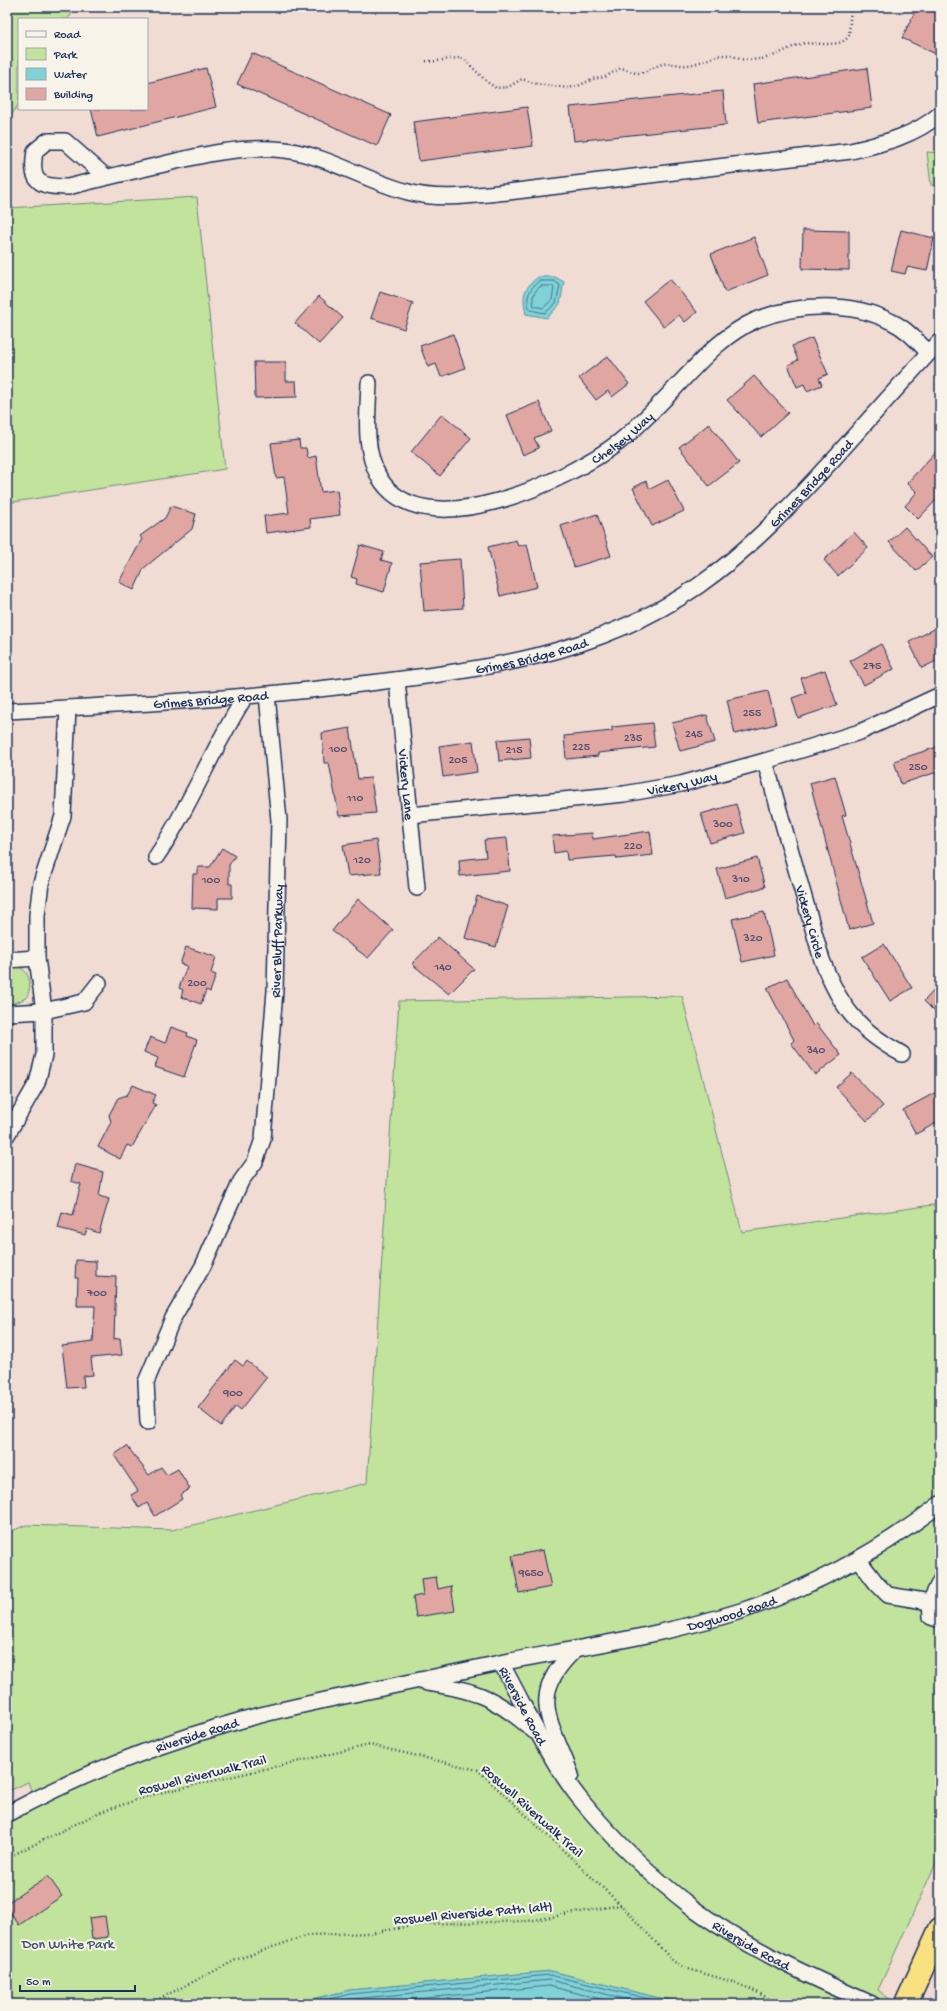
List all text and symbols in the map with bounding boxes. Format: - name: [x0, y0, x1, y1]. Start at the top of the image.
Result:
- legend: [18, 18, 148, 110]
- text: Road: [54, 29, 81, 43]
- text: Park: [53, 49, 79, 63]
- text: Water: [54, 69, 88, 83]
- text: Building: [53, 89, 93, 103]
- street label: Chelsey Way: [589, 409, 658, 469]
- street label: Grimes Bridge Road: [767, 435, 859, 532]
- street label: Grimes Bridge Road: [474, 635, 592, 679]
- house number: 275: [863, 660, 881, 674]
- street label: Grimes Bridge Road: [153, 688, 271, 714]
- house number: 255: [743, 707, 761, 721]
- house number: 245: [685, 728, 703, 742]
- house number: 235: [624, 732, 642, 746]
- house number: 225: [572, 741, 590, 755]
- house number: 100: [328, 743, 347, 757]
- house number: 215: [505, 744, 523, 758]
- street label: Vickery Lane: [393, 748, 416, 822]
- house number: 205: [448, 754, 468, 768]
- house number: 250: [908, 761, 928, 775]
- street label: Vickery Way: [645, 769, 719, 801]
- house number: 110: [346, 792, 363, 806]
- house number: 300: [712, 818, 733, 832]
- house number: 220: [624, 840, 642, 854]
- house number: 120: [352, 854, 371, 868]
- house number: 310: [731, 873, 750, 887]
- house number: 100: [201, 874, 220, 888]
- street label: Vickery Circle: [790, 883, 827, 961]
- street label: River Bluff Parkway: [268, 884, 288, 999]
- house number: 320: [743, 932, 763, 946]
- house number: 140: [433, 961, 452, 975]
- house number: 200: [187, 977, 207, 991]
- house number: 340: [806, 1044, 826, 1058]
- house number: 700: [86, 1287, 107, 1301]
- house number: 900: [222, 1387, 243, 1401]
- house number: 9650: [517, 1567, 544, 1581]
- street label: Dogwood Road: [685, 1592, 781, 1637]
- street label: Riverside Road: [494, 1664, 550, 1750]
- street label: Riverside Road: [154, 1715, 243, 1758]
- street label: Roswell Riverwalk Trail: [137, 1752, 268, 1801]
- street label: Roswell Riverwalk Trail: [477, 1762, 586, 1862]
- street label: Roswell Riverside Path (alt): [393, 1899, 553, 1930]
- street label: Riverside Road: [708, 1918, 794, 1976]
- park label: Don White Park: [21, 1937, 116, 1954]
- scale bar: [20, 1967, 135, 1993]
- text: 50 m: [26, 1976, 51, 1990]

